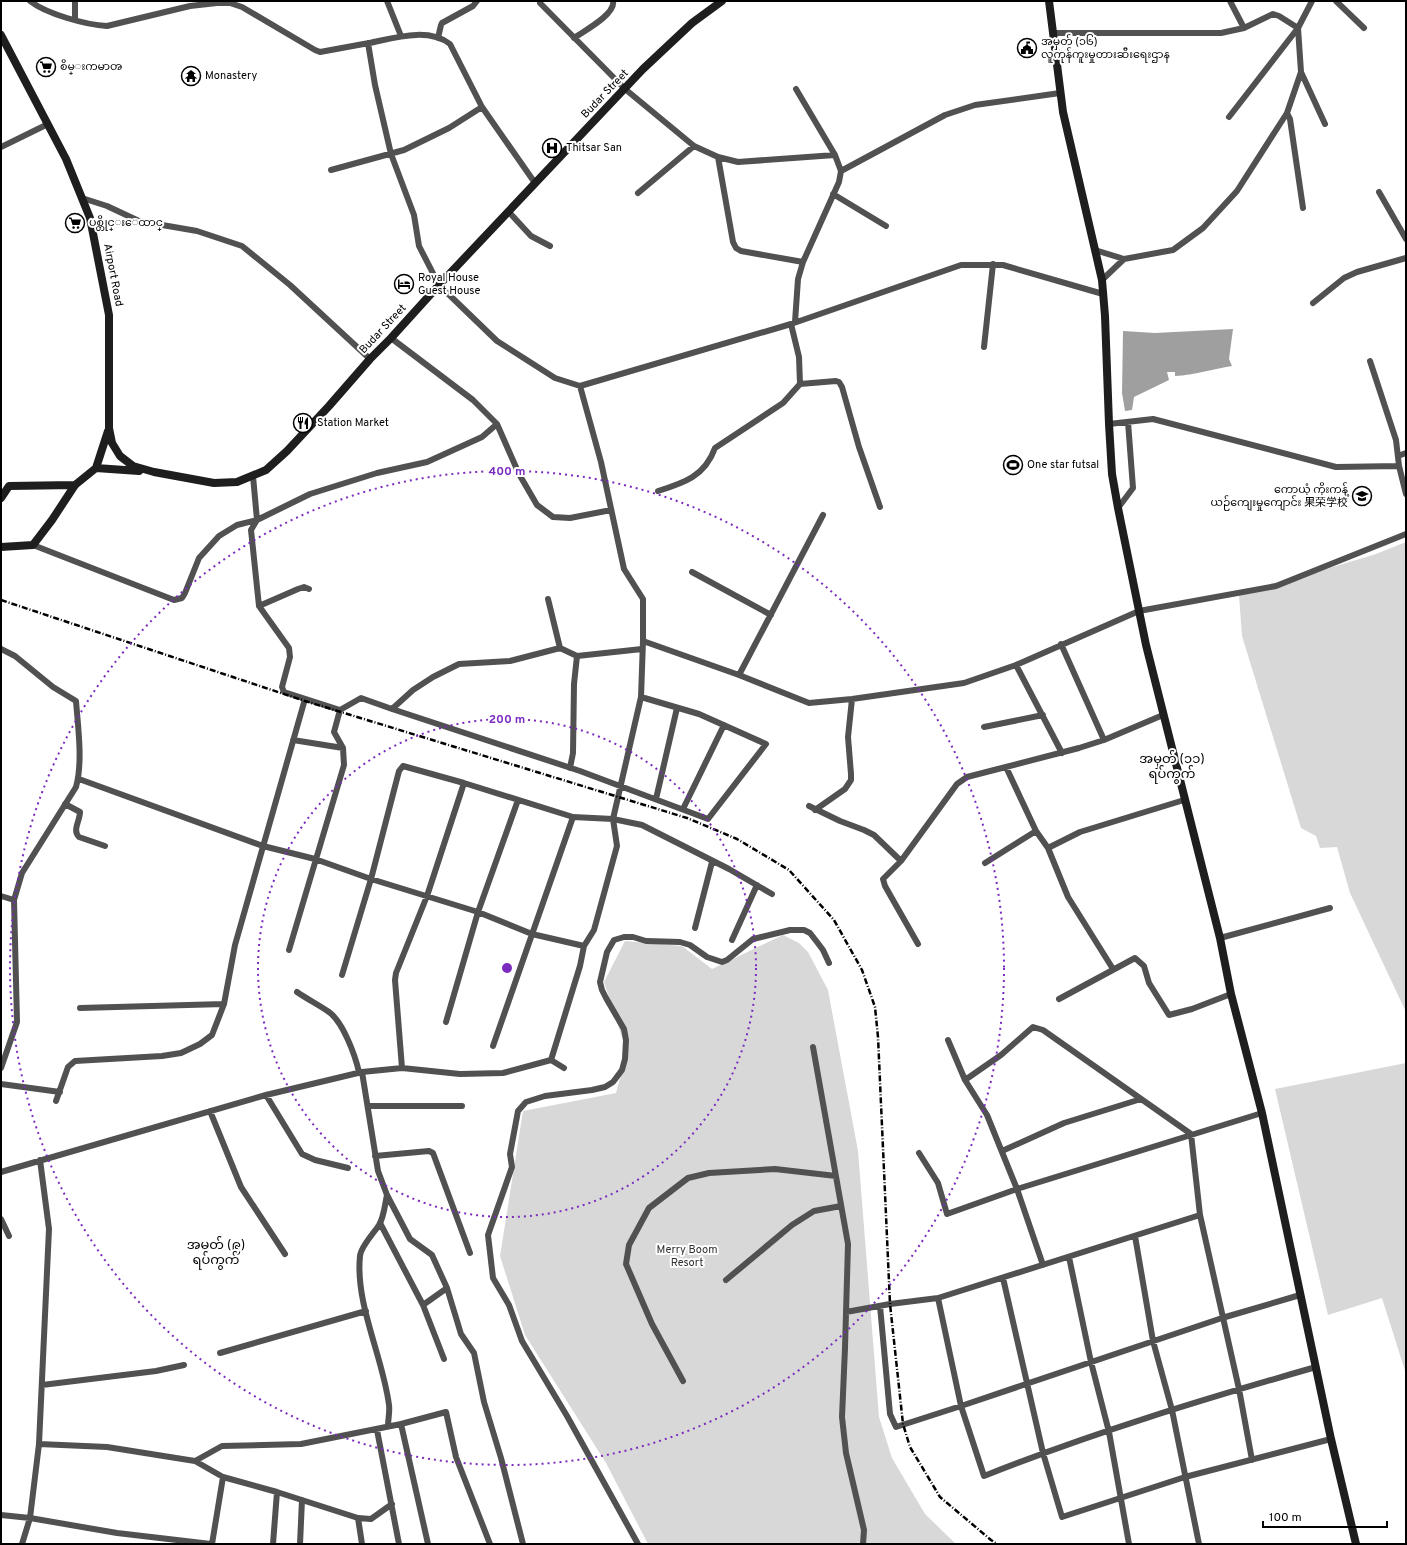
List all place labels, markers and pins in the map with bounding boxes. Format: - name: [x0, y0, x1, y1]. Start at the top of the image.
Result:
- place label: အမှတ် (၁၆) လူကုန်ကူးမှုတားဆီးရေးဌာန: [1041, 34, 1170, 63]
- public building icon: အမှတ် (၁၆) လူကုန်ကူးမှုတားဆီးရေးဌာန: [1016, 37, 1038, 59]
- supermarket icon: စိမ္းကမာၻ: [35, 56, 57, 78]
- place label: စိမ္းကမာၻ: [60, 59, 122, 75]
- temple icon: Monastery: [180, 65, 202, 87]
- place label: Monastery: [205, 69, 257, 83]
- hospital icon: Thitsar San: [541, 137, 563, 159]
- place label: Thitsar San: [566, 141, 622, 155]
- supermarket icon: ပစ္တိုင္းေထာင္: [64, 212, 86, 234]
- place label: ပစ္တိုင္းေထာင္: [89, 215, 163, 231]
- place label: Royal House Guest House: [418, 271, 480, 298]
- hotel icon: Royal House Guest House: [393, 273, 415, 295]
- restaurant icon: Station Market: [292, 412, 314, 434]
- place label: Station Market: [317, 416, 389, 430]
- sports icon: One star futsal: [1002, 454, 1024, 476]
- place label: One star futsal: [1027, 458, 1099, 472]
- place label: ကော့ယုံ ကိုးကန့် ယဉ်ကျေးမှုကျောင်း 果荣学校: [1211, 482, 1350, 511]
- school or university icon: ကော့ယုံ ကိုးကန့် ယဉ်ကျေးမှုကျောင်း 果荣学校: [1351, 485, 1373, 507]
- centre of rings: [500, 961, 514, 975]

